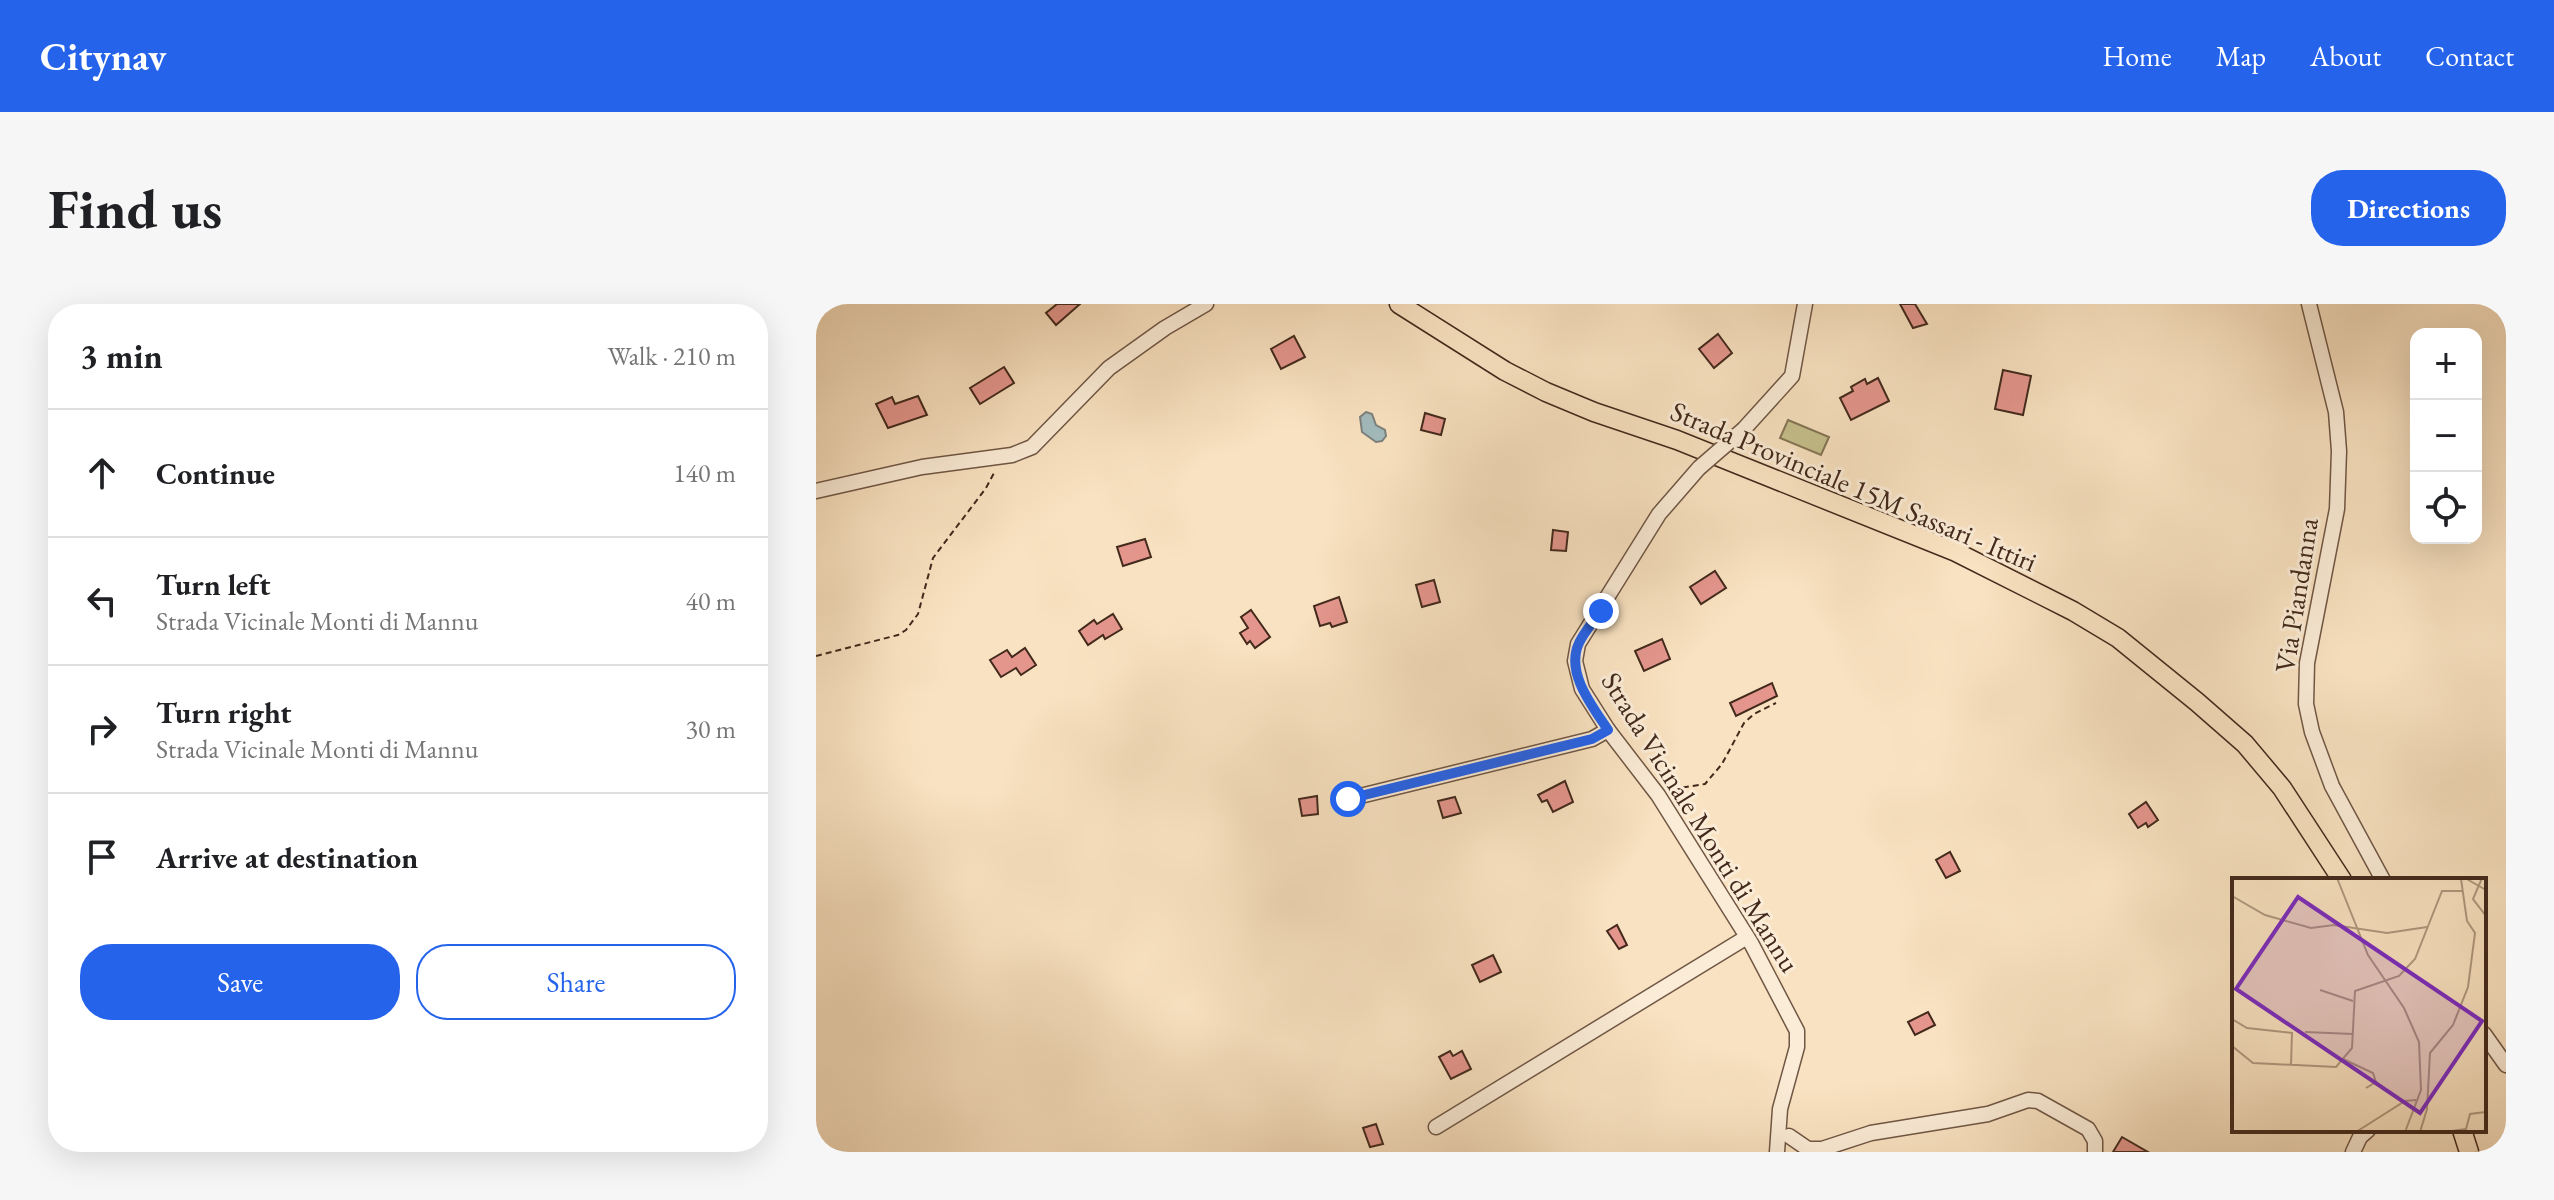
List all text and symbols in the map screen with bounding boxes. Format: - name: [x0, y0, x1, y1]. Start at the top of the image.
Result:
- text: Citynav: [40, 32, 166, 81]
- text: Home: [2102, 38, 2172, 74]
- text: Map: [2216, 38, 2266, 74]
- text: About: [2310, 38, 2381, 74]
- text: Contact: [2425, 38, 2514, 74]
- button: Directions: [2311, 170, 2506, 246]
- text: Find us: [48, 172, 222, 245]
- map controls: [2410, 328, 2482, 544]
- button: +: [2410, 328, 2482, 400]
- text: 3 min: [80, 334, 163, 378]
- text: Walk · 210 m: [608, 339, 736, 373]
- street label: Strada Provinciale 15M Sassari - Ittiri: [1665, 392, 2043, 580]
- button: −: [2410, 400, 2482, 472]
- icon: ahead: [80, 451, 124, 495]
- text: Continue: [156, 454, 275, 493]
- text: 140 m: [673, 456, 736, 490]
- button: locate: [2410, 472, 2482, 544]
- street label: Via Piandanna: [2266, 514, 2326, 675]
- text: Turn left: [156, 565, 270, 604]
- icon: left: [80, 579, 124, 623]
- text: 40 m: [686, 584, 736, 618]
- route end: [1583, 593, 1619, 629]
- text: Strada Vicinale Monti di Mannu: [156, 604, 478, 638]
- street label: Strada Vicinale Monti di Mannu: [1594, 665, 1808, 979]
- text: Turn right: [156, 693, 292, 732]
- icon: right: [80, 707, 124, 751]
- text: 30 m: [686, 712, 736, 746]
- text: Strada Vicinale Monti di Mannu: [156, 732, 478, 766]
- route start: [1330, 781, 1366, 817]
- icon: arrive: [80, 835, 124, 879]
- text: Arrive at destination: [156, 838, 418, 877]
- inset map: [2232, 878, 2486, 1132]
- button: Save: [80, 944, 400, 1020]
- button: Share: [416, 944, 736, 1020]

